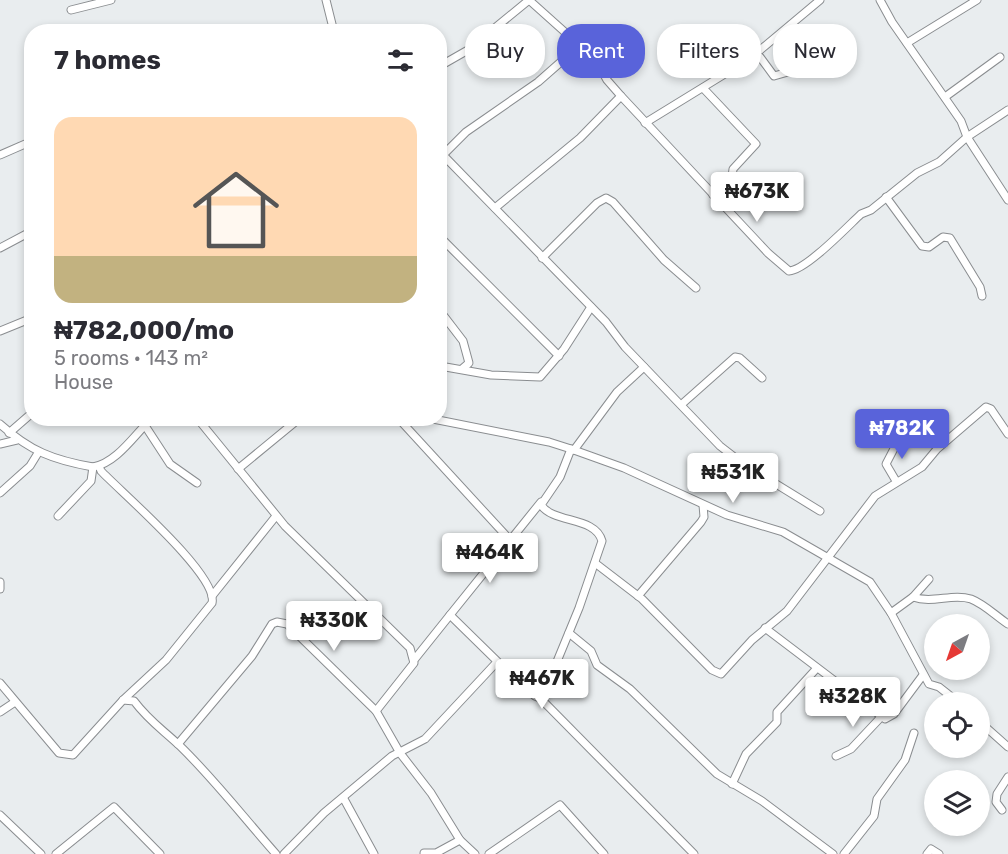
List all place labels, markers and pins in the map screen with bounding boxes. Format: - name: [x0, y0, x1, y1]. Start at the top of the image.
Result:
- pin: ₦673K: [715, 172, 799, 223]
- pin: ₦782K: [860, 409, 944, 460]
- pin: ₦531K: [691, 453, 775, 504]
- pin: ₦464K: [448, 533, 532, 584]
- pin: ₦330K: [292, 601, 376, 652]
- pin: ₦467K: [500, 659, 584, 710]
- pin: ₦328K: [811, 677, 895, 728]

